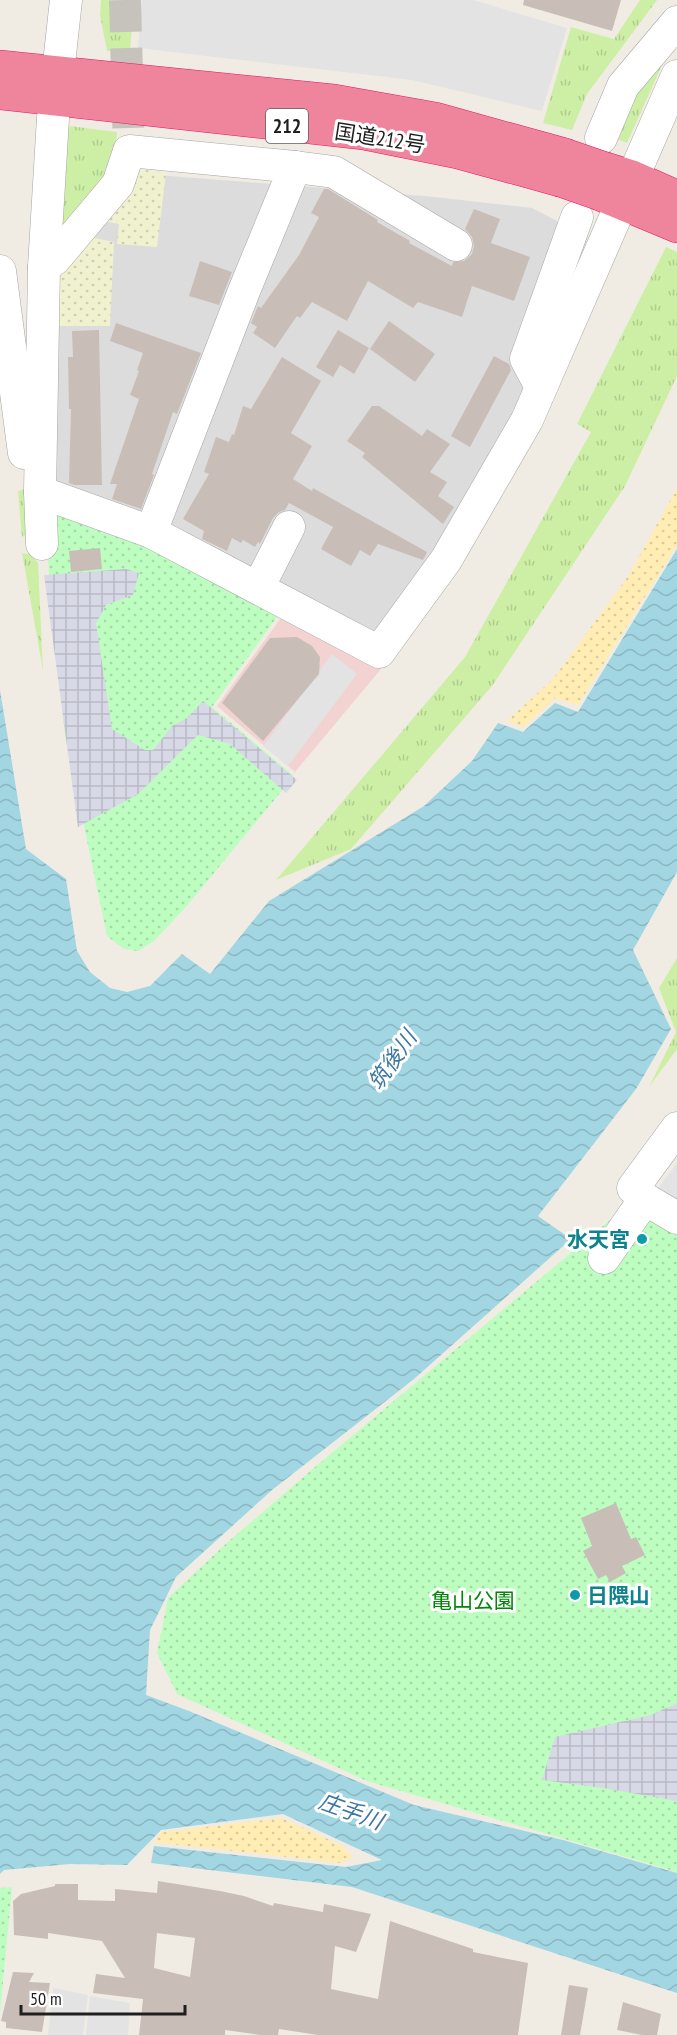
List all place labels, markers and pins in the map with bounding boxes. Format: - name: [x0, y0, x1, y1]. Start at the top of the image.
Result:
- place label: 水天宮: [567, 1226, 630, 1253]
- marker: 水天宮: [635, 1232, 649, 1246]
- place label: 日隈山: [587, 1582, 650, 1609]
- marker: 日隈山: [568, 1588, 582, 1602]

